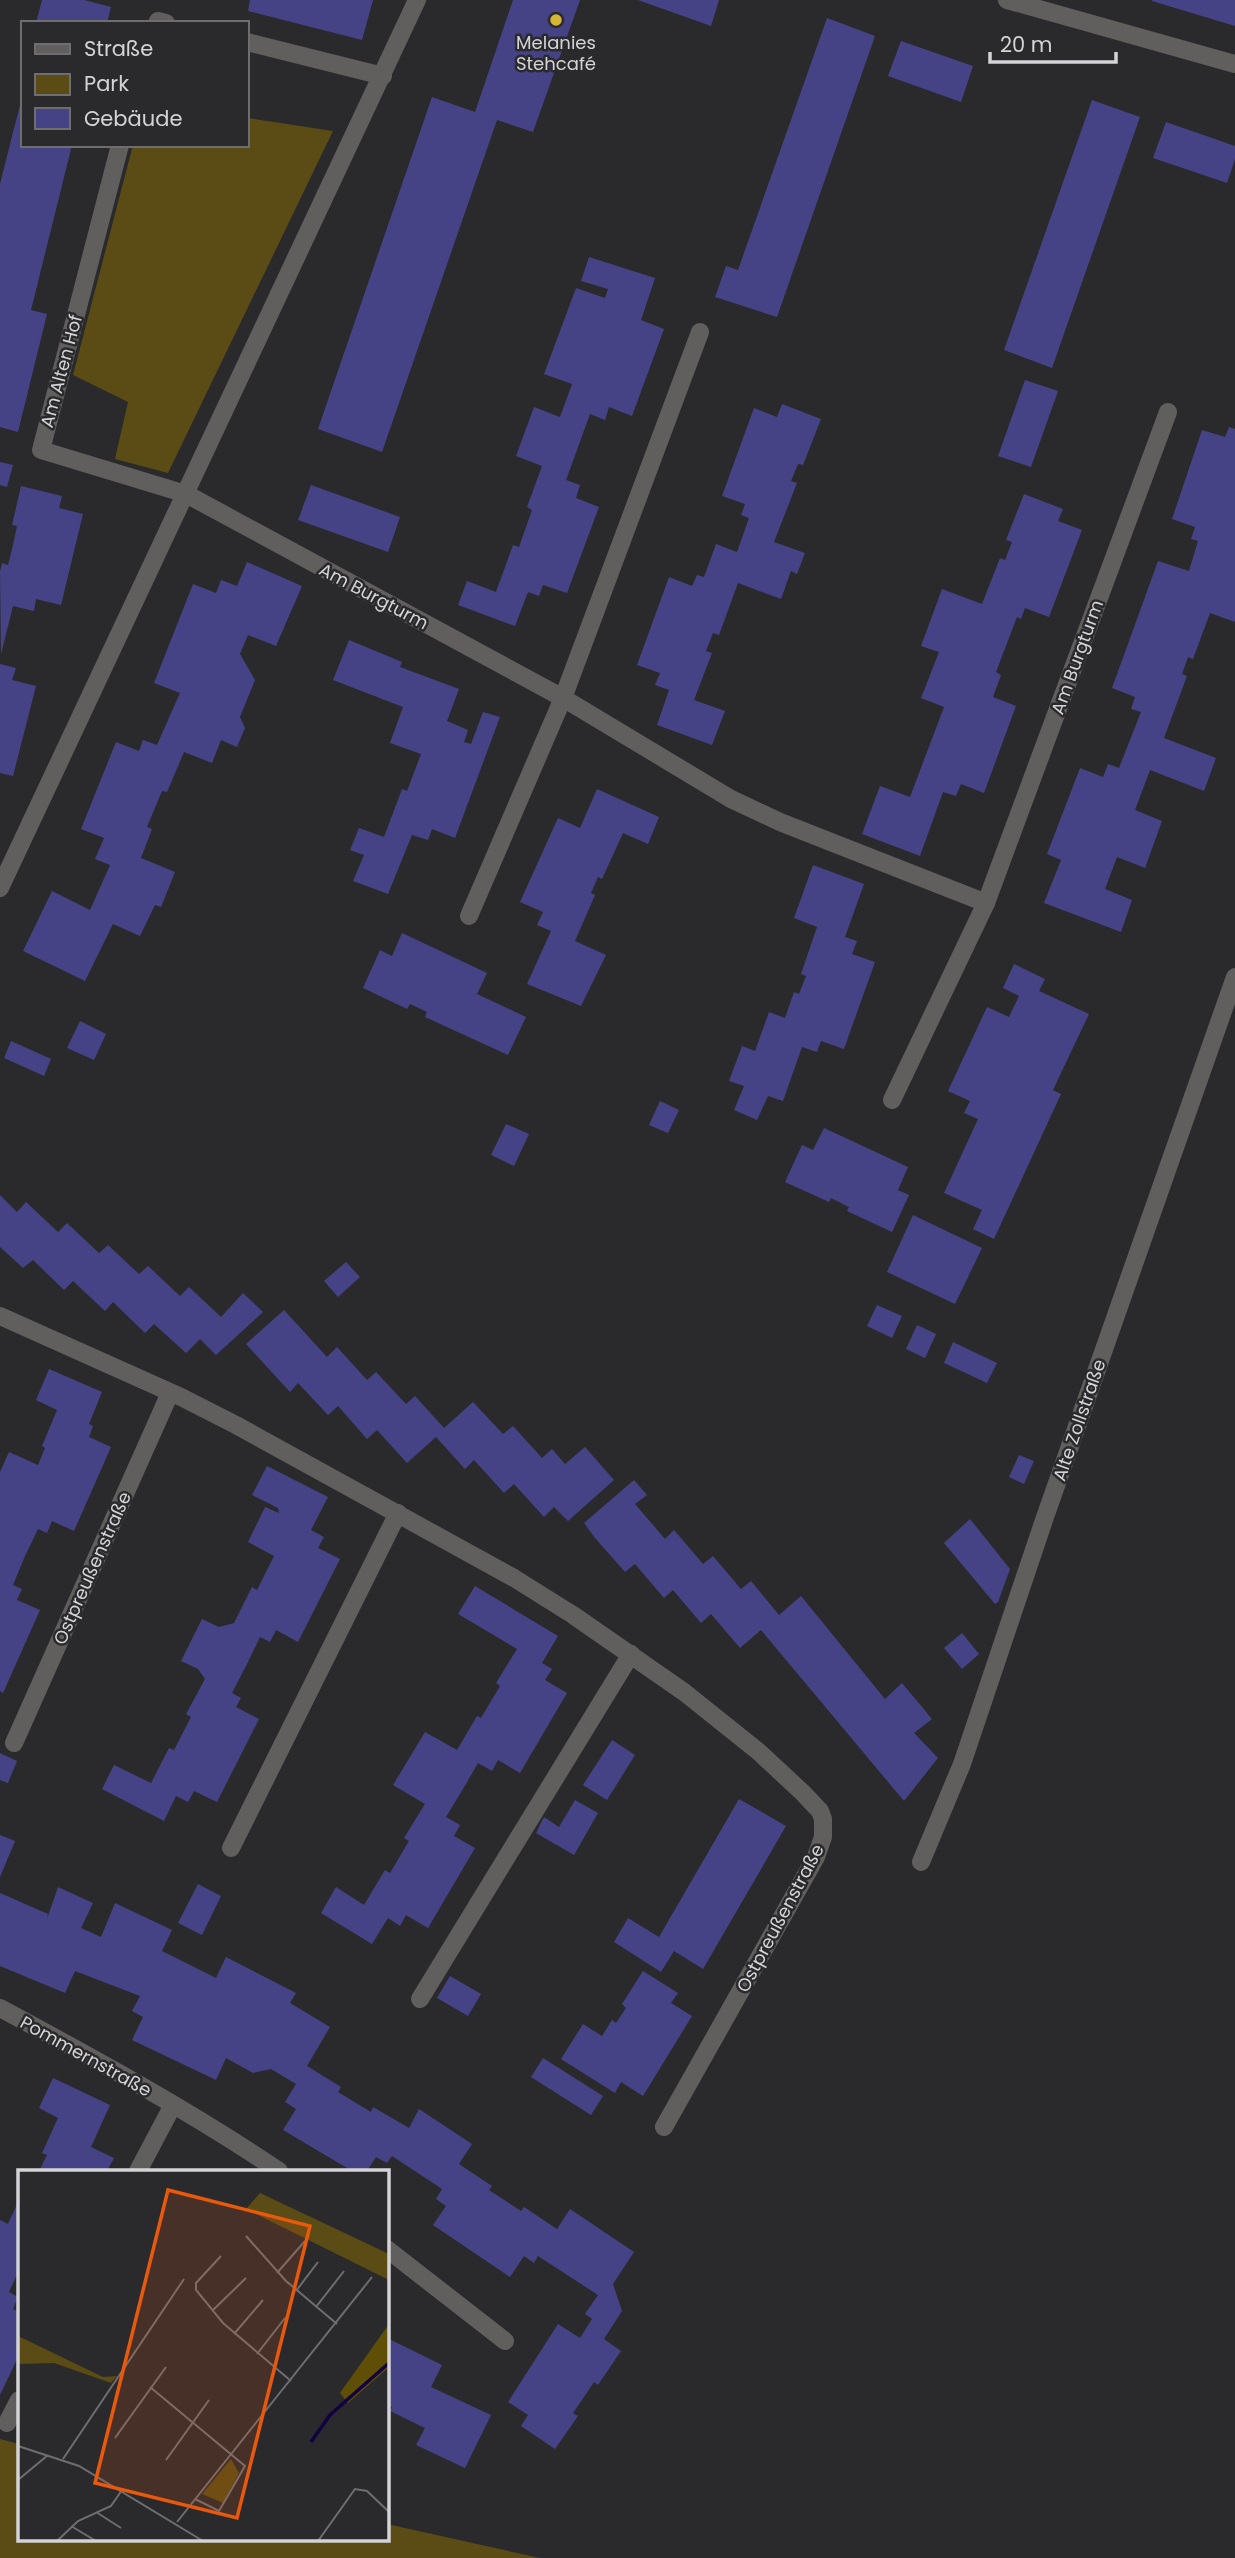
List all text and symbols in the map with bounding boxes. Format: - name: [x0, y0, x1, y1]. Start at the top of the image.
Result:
- marker: Melanies Stehcafé: [548, 12, 564, 28]
- legend: [21, 21, 248, 147]
- scale bar: [990, 21, 1116, 65]
- place label: Melanies Stehcafé: [516, 30, 596, 76]
- text: 20 m: [1000, 30, 1053, 59]
- text: Straße: [84, 34, 153, 63]
- text: Park: [84, 69, 129, 98]
- text: Gebäude: [84, 104, 182, 133]
- street label: Am Alten Hof: [34, 312, 88, 430]
- street label: Am Burgturm: [315, 557, 433, 635]
- street label: Am Burgturm: [1045, 596, 1109, 718]
- street label: Alte Zollstraße: [1046, 1356, 1112, 1484]
- street label: Ostpreußenstraße: [47, 1488, 137, 1648]
- street label: Ostpreußenstraße: [730, 1839, 830, 1997]
- street label: Pommernstraße: [16, 2010, 156, 2102]
- inset map: [18, 2170, 388, 2540]

